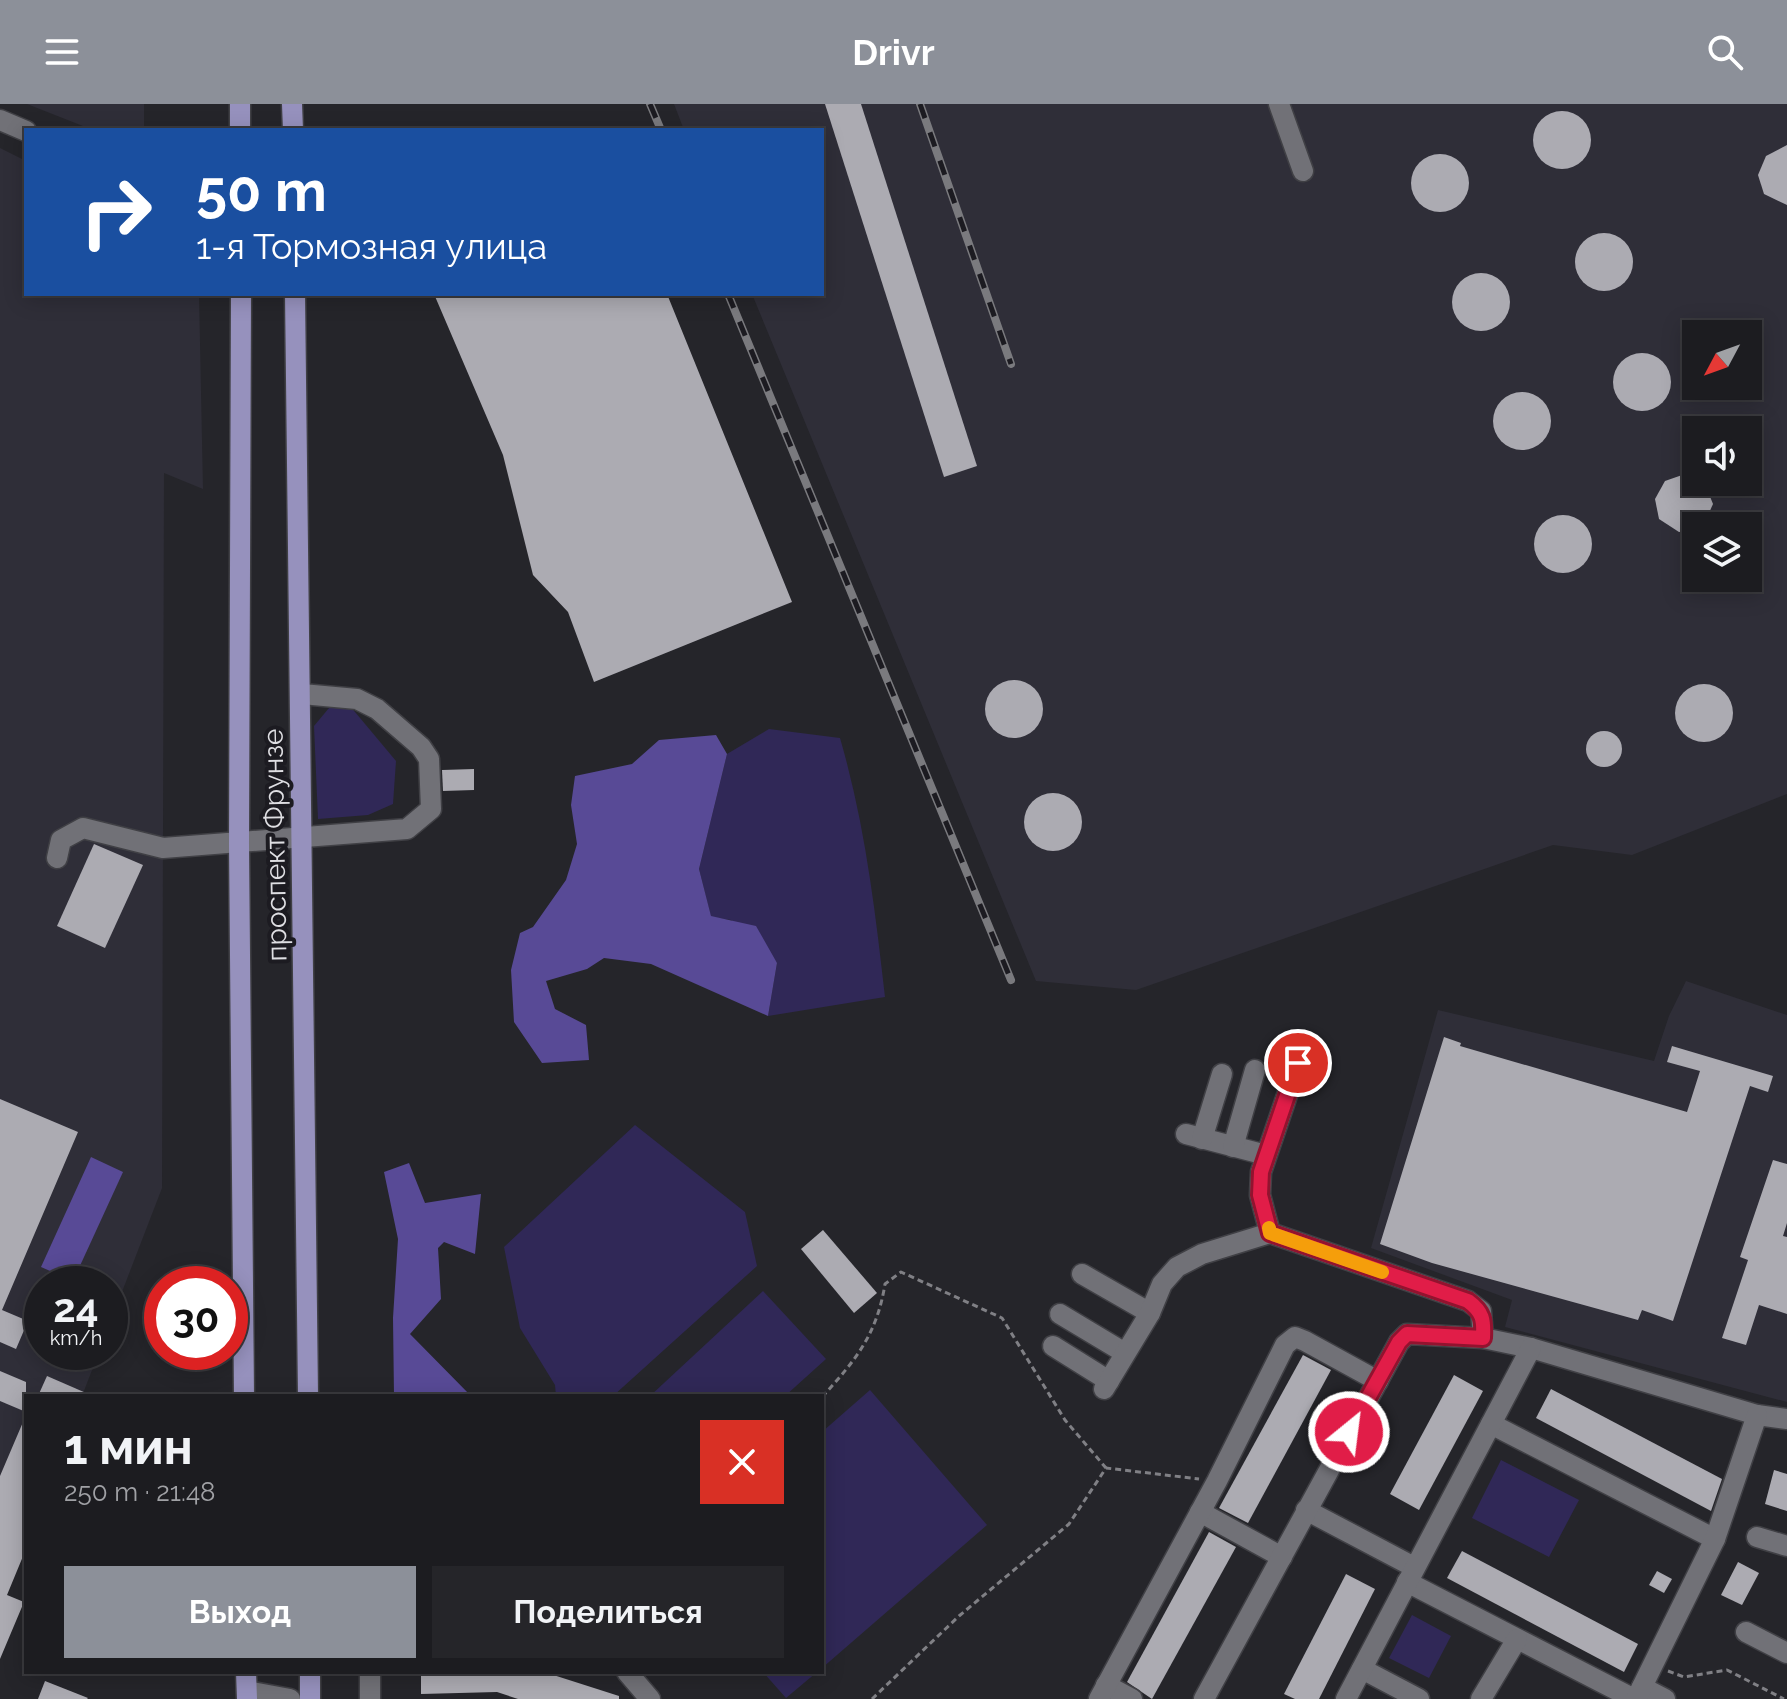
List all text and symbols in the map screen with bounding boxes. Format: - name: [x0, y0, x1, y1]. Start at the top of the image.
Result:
- icon: menu: [40, 30, 84, 74]
- icon: search: [1703, 30, 1747, 74]
- text: Drivr: [852, 31, 935, 73]
- text: 50 m: [196, 158, 327, 224]
- icon: right: [64, 160, 168, 264]
- text: 1-я Тормозная улица: [196, 225, 547, 267]
- north arrow: [1682, 320, 1762, 400]
- map controls: [1682, 320, 1762, 592]
- button: sound: [1682, 416, 1762, 496]
- button: layers: [1682, 512, 1762, 592]
- street label: проспект Фрунзе: [256, 728, 294, 962]
- pin: [1264, 1029, 1332, 1097]
- icon: arrive: [1276, 1041, 1320, 1085]
- speed limit sign: 30: [144, 1266, 248, 1370]
- text: 24: [53, 1284, 99, 1331]
- text: km/h: [50, 1326, 102, 1350]
- position arrow: [1307, 1390, 1391, 1474]
- text: 1 мин: [64, 1419, 193, 1475]
- button: close: [700, 1420, 784, 1504]
- text: 250 m · 21:48: [64, 1477, 216, 1507]
- button: Выход: [64, 1566, 416, 1658]
- button: Поделиться: [432, 1566, 784, 1658]

